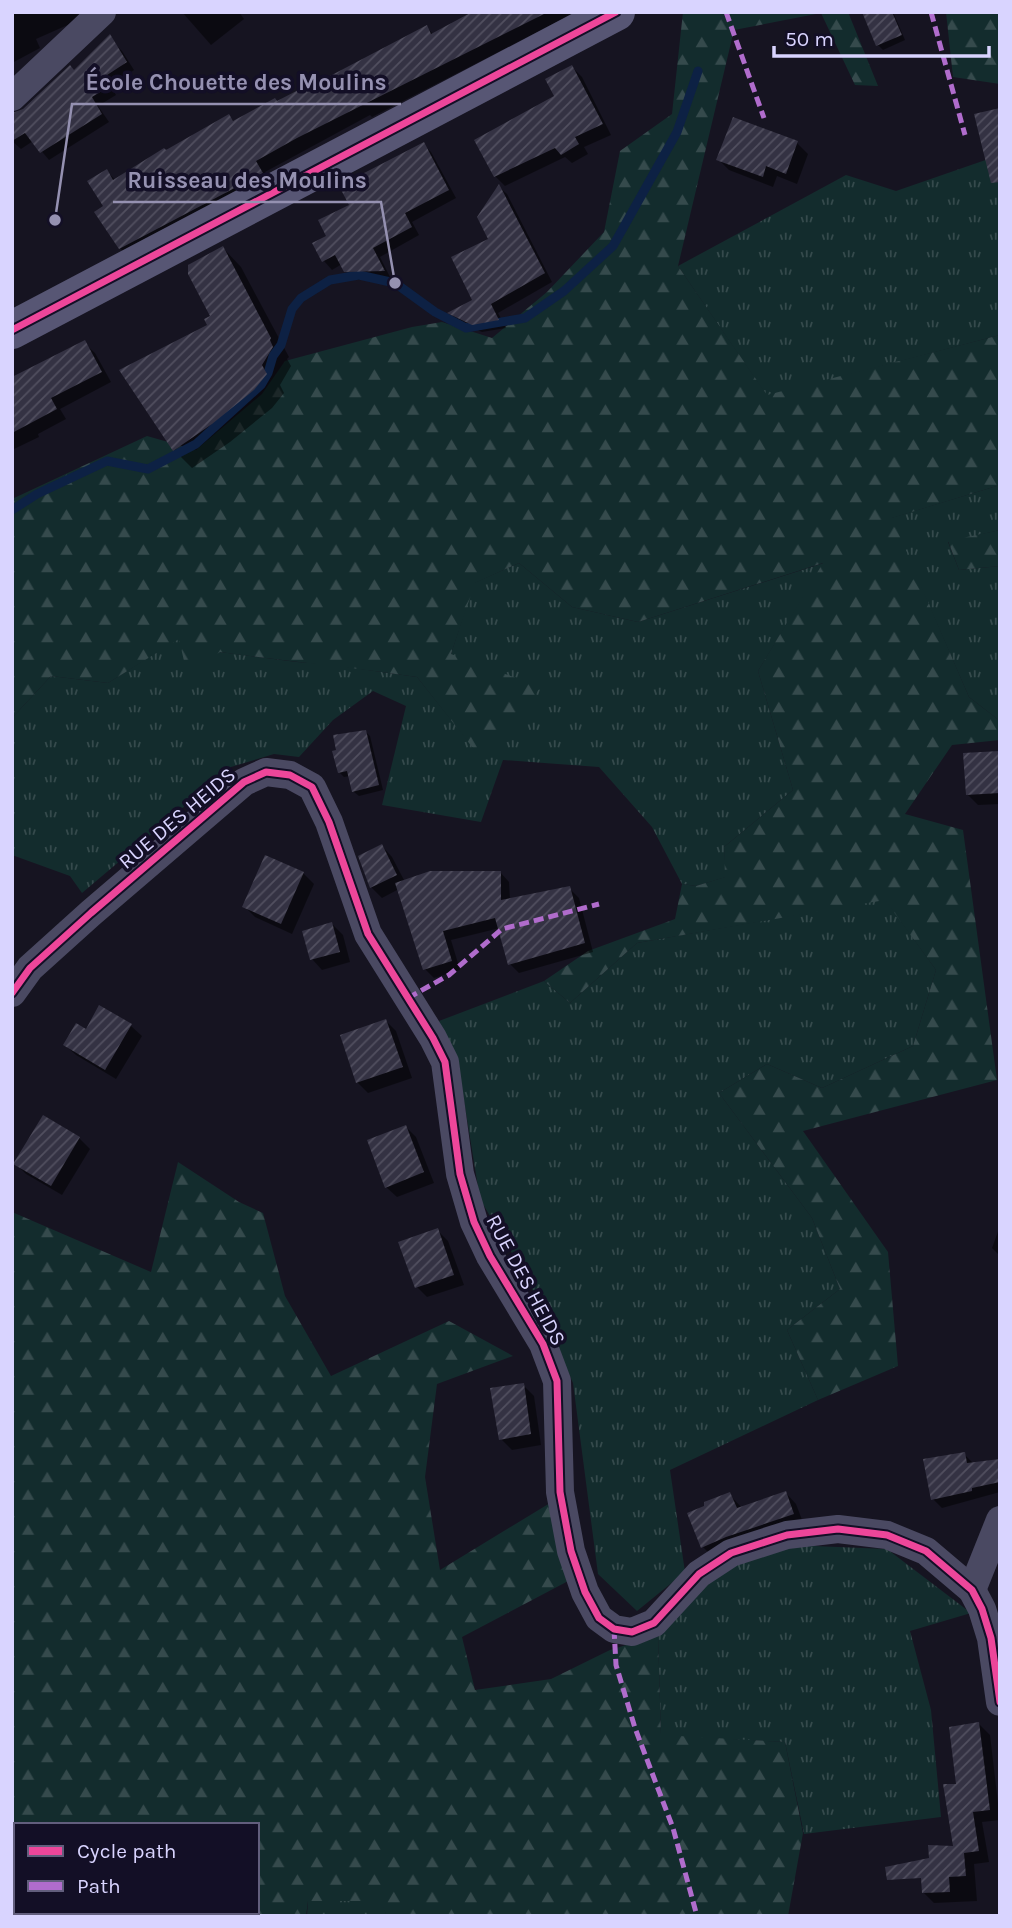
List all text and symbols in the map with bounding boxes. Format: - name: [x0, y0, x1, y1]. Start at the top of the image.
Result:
- scale bar: [774, 14, 989, 58]
- text: 50 m: [785, 27, 834, 51]
- callout: École Chouette des Moulins: [72, 60, 401, 104]
- text: École Chouette des Moulins: [85, 66, 387, 96]
- callout: Ruisseau des Moulins: [113, 158, 381, 202]
- text: Ruisseau des Moulins: [127, 167, 367, 194]
- street label: RUE DES HEIDS: [114, 762, 240, 874]
- street label: RUE DES HEIDS: [481, 1210, 571, 1350]
- legend: [14, 1823, 259, 1914]
- text: Cycle path: [77, 1839, 177, 1863]
- text: Path: [77, 1874, 121, 1898]

